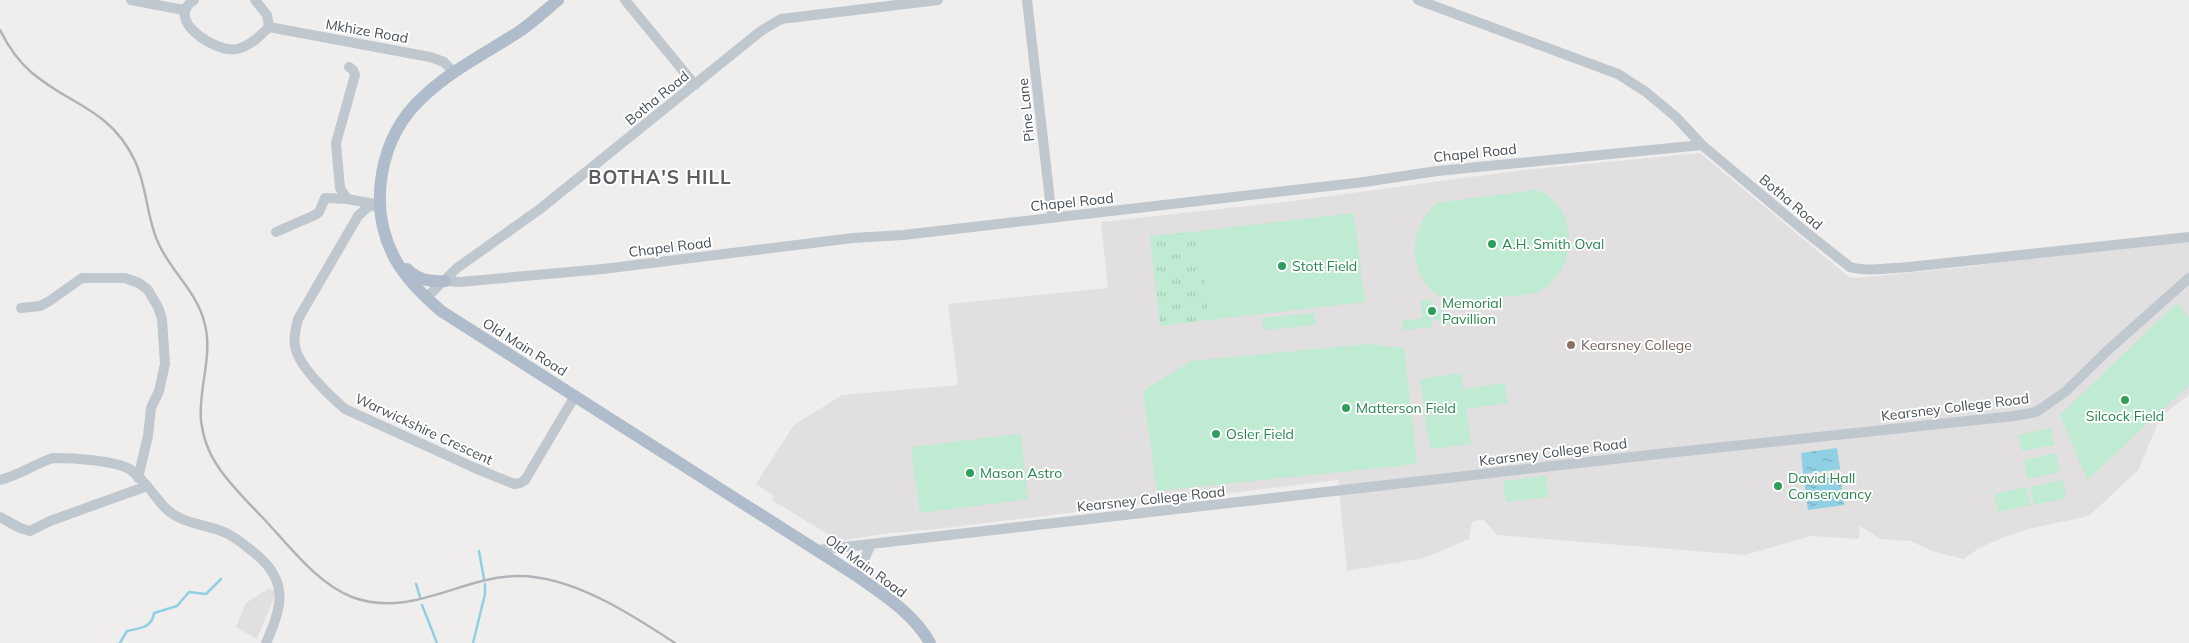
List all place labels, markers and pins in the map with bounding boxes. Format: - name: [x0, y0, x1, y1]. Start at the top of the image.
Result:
- place label: A.H. Smith Oval: [1502, 235, 1604, 253]
- marker: A.H. Smith Oval: [1486, 238, 1498, 250]
- place label: Stott Field: [1292, 257, 1357, 275]
- marker: Stott Field: [1276, 260, 1288, 272]
- place label: Memorial Pavillion: [1442, 294, 1502, 328]
- marker: Memorial Pavillion: [1426, 305, 1438, 317]
- place label: Kearsney College: [1581, 336, 1692, 354]
- marker: Kearsney College: [1565, 339, 1577, 351]
- marker: Silcock Field: [2119, 394, 2131, 406]
- place label: Matterson Field: [1356, 399, 1456, 417]
- marker: Matterson Field: [1340, 402, 1352, 414]
- place label: Silcock Field: [2086, 407, 2164, 425]
- place label: Osler Field: [1226, 425, 1294, 443]
- marker: Osler Field: [1210, 428, 1222, 440]
- place label: Mason Astro: [980, 464, 1062, 482]
- marker: Mason Astro: [964, 467, 976, 479]
- place label: David Hall Conservancy: [1788, 469, 1872, 503]
- marker: David Hall Conservancy: [1772, 480, 1784, 492]

